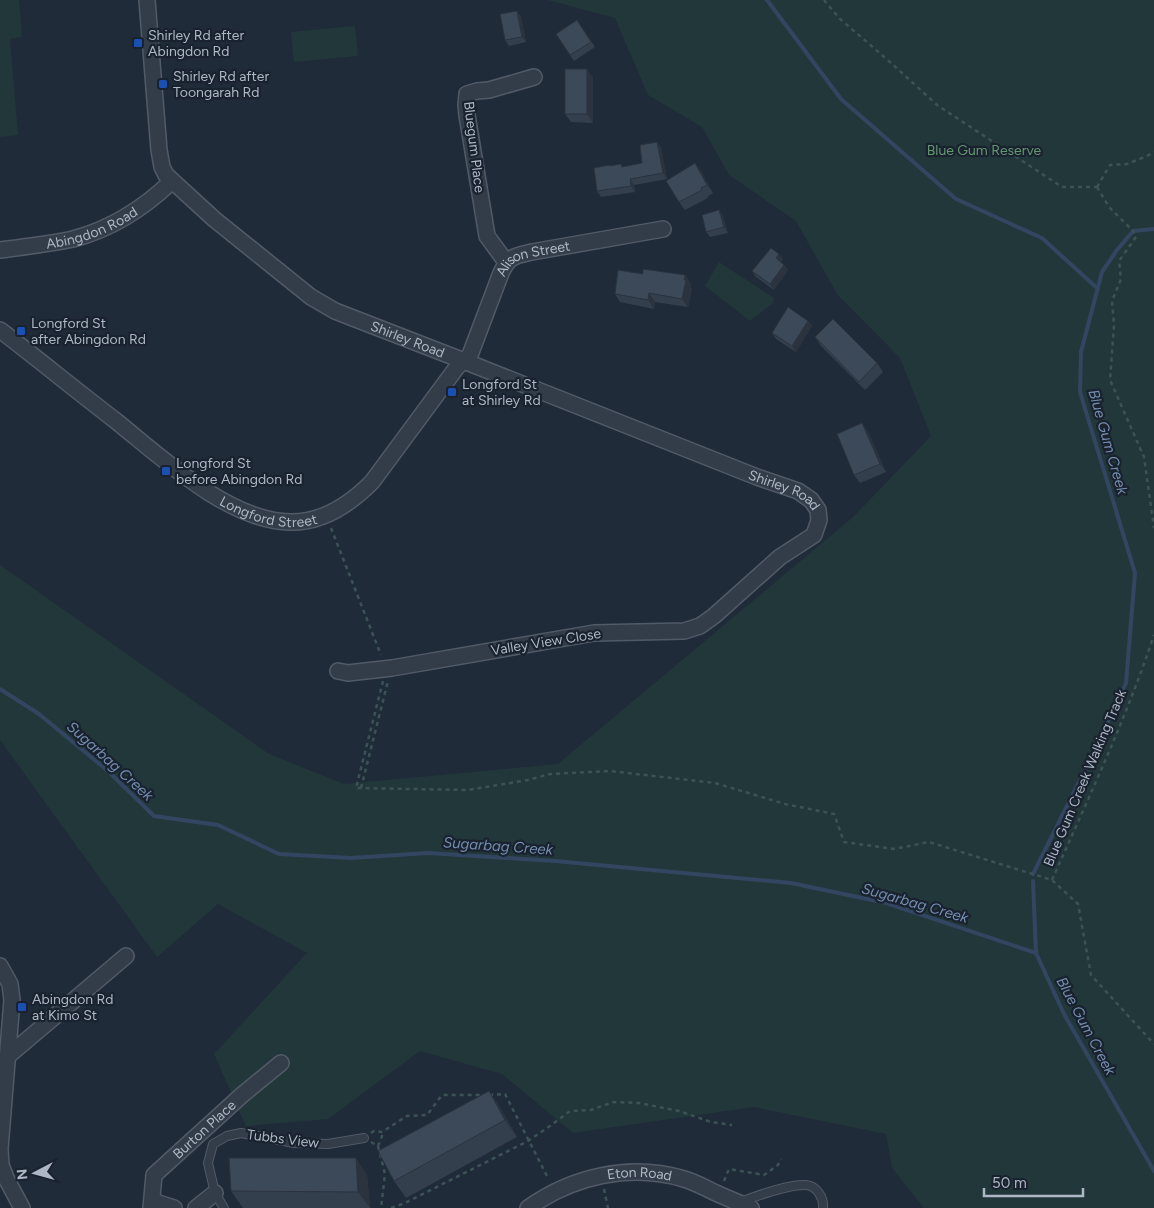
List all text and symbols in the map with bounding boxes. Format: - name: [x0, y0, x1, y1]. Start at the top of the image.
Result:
- place label: Shirley Rd after Abingdon Rd: [148, 27, 244, 60]
- marker: Shirley Rd after Abingdon Rd: [132, 37, 144, 49]
- place label: Shirley Rd after Toongarah Rd: [173, 68, 269, 101]
- marker: Shirley Rd after Toongarah Rd: [157, 78, 169, 90]
- street label: Bluegum Place: [460, 100, 488, 194]
- park label: Blue Gum Reserve: [927, 142, 1042, 159]
- street label: Abingdon Road: [45, 203, 141, 252]
- street label: Alison Street: [492, 237, 571, 279]
- place label: Longford St after Abingdon Rd: [31, 315, 146, 348]
- street label: Shirley Road: [368, 317, 447, 361]
- marker: Longford St after Abingdon Rd: [15, 325, 27, 337]
- place label: Longford St at Shirley Rd: [462, 376, 541, 409]
- marker: Longford St at Shirley Rd: [446, 386, 458, 398]
- water label: Blue Gum Creek: [1084, 387, 1132, 497]
- place label: Longford St before Abingdon Rd: [176, 455, 302, 488]
- marker: Longford St before Abingdon Rd: [160, 465, 172, 477]
- street label: Shirley Road: [746, 466, 824, 513]
- street label: Longford Street: [217, 492, 319, 531]
- street label: Valley View Close: [490, 625, 603, 659]
- street label: Blue Gum Creek Walking Track: [1040, 687, 1130, 869]
- water label: Sugarbag Creek: [63, 718, 157, 805]
- water label: Sugarbag Creek: [442, 833, 554, 859]
- water label: Sugarbag Creek: [860, 879, 971, 927]
- water label: Blue Gum Creek: [1053, 974, 1120, 1079]
- place label: Abingdon Rd at Kimo St: [32, 991, 114, 1024]
- marker: Abingdon Rd at Kimo St: [16, 1001, 28, 1013]
- street label: Burton Place: [169, 1096, 240, 1162]
- street label: Tubbs View: [246, 1126, 320, 1152]
- north arrow: [10, 1148, 60, 1198]
- street label: Eton Road: [606, 1164, 673, 1184]
- scale bar: [984, 1166, 1083, 1198]
- text: N: [14, 1168, 32, 1181]
- text: 50 m: [992, 1174, 1027, 1192]

